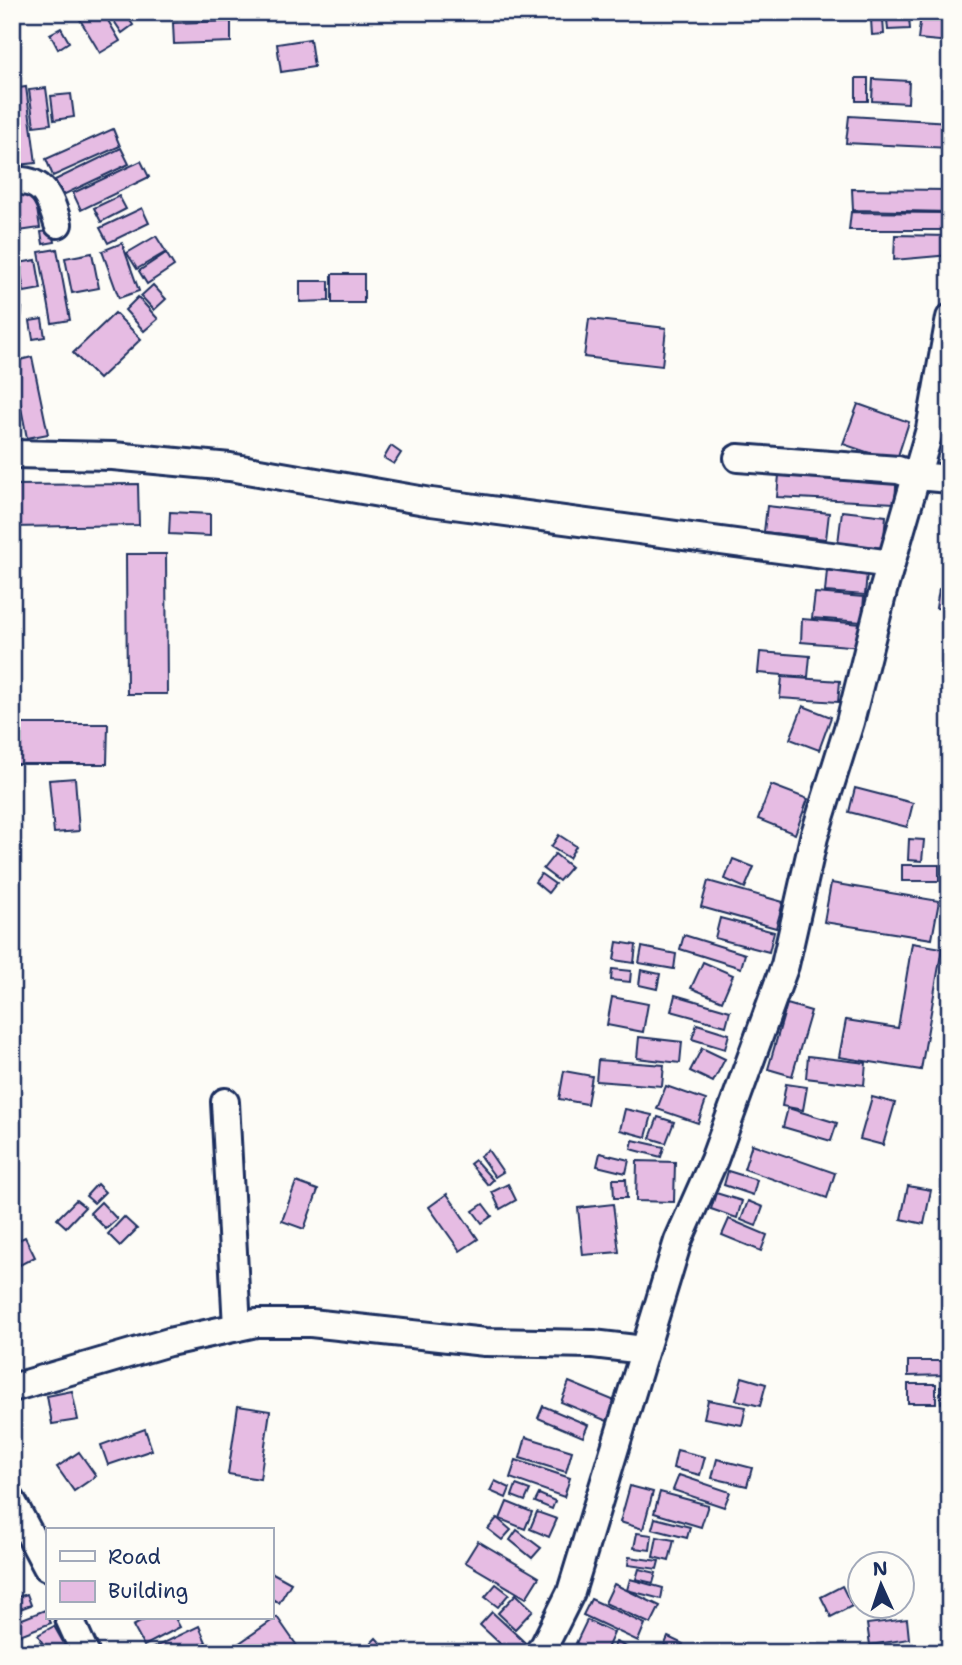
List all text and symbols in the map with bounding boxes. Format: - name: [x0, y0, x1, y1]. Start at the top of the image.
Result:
- legend: [46, 1528, 273, 1620]
- text: Road: [108, 1543, 161, 1571]
- north arrow: [846, 1550, 916, 1620]
- text: N: [872, 1556, 888, 1581]
- text: Building: [108, 1577, 188, 1605]

